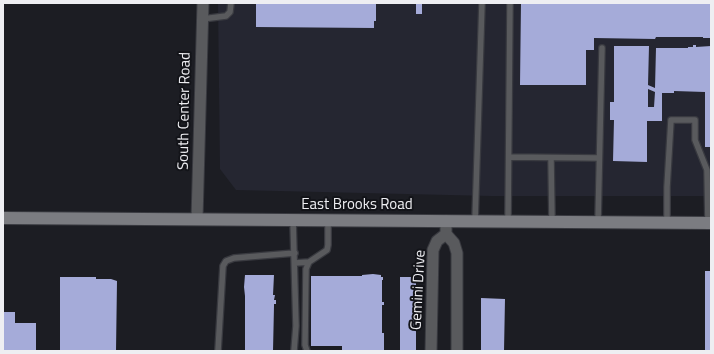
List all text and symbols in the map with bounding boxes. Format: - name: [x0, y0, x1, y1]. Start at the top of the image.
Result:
- street label: South Center Road: [175, 52, 195, 170]
- street label: East Brooks Road: [301, 196, 413, 214]
- street label: Gemini Drive: [408, 250, 430, 330]

